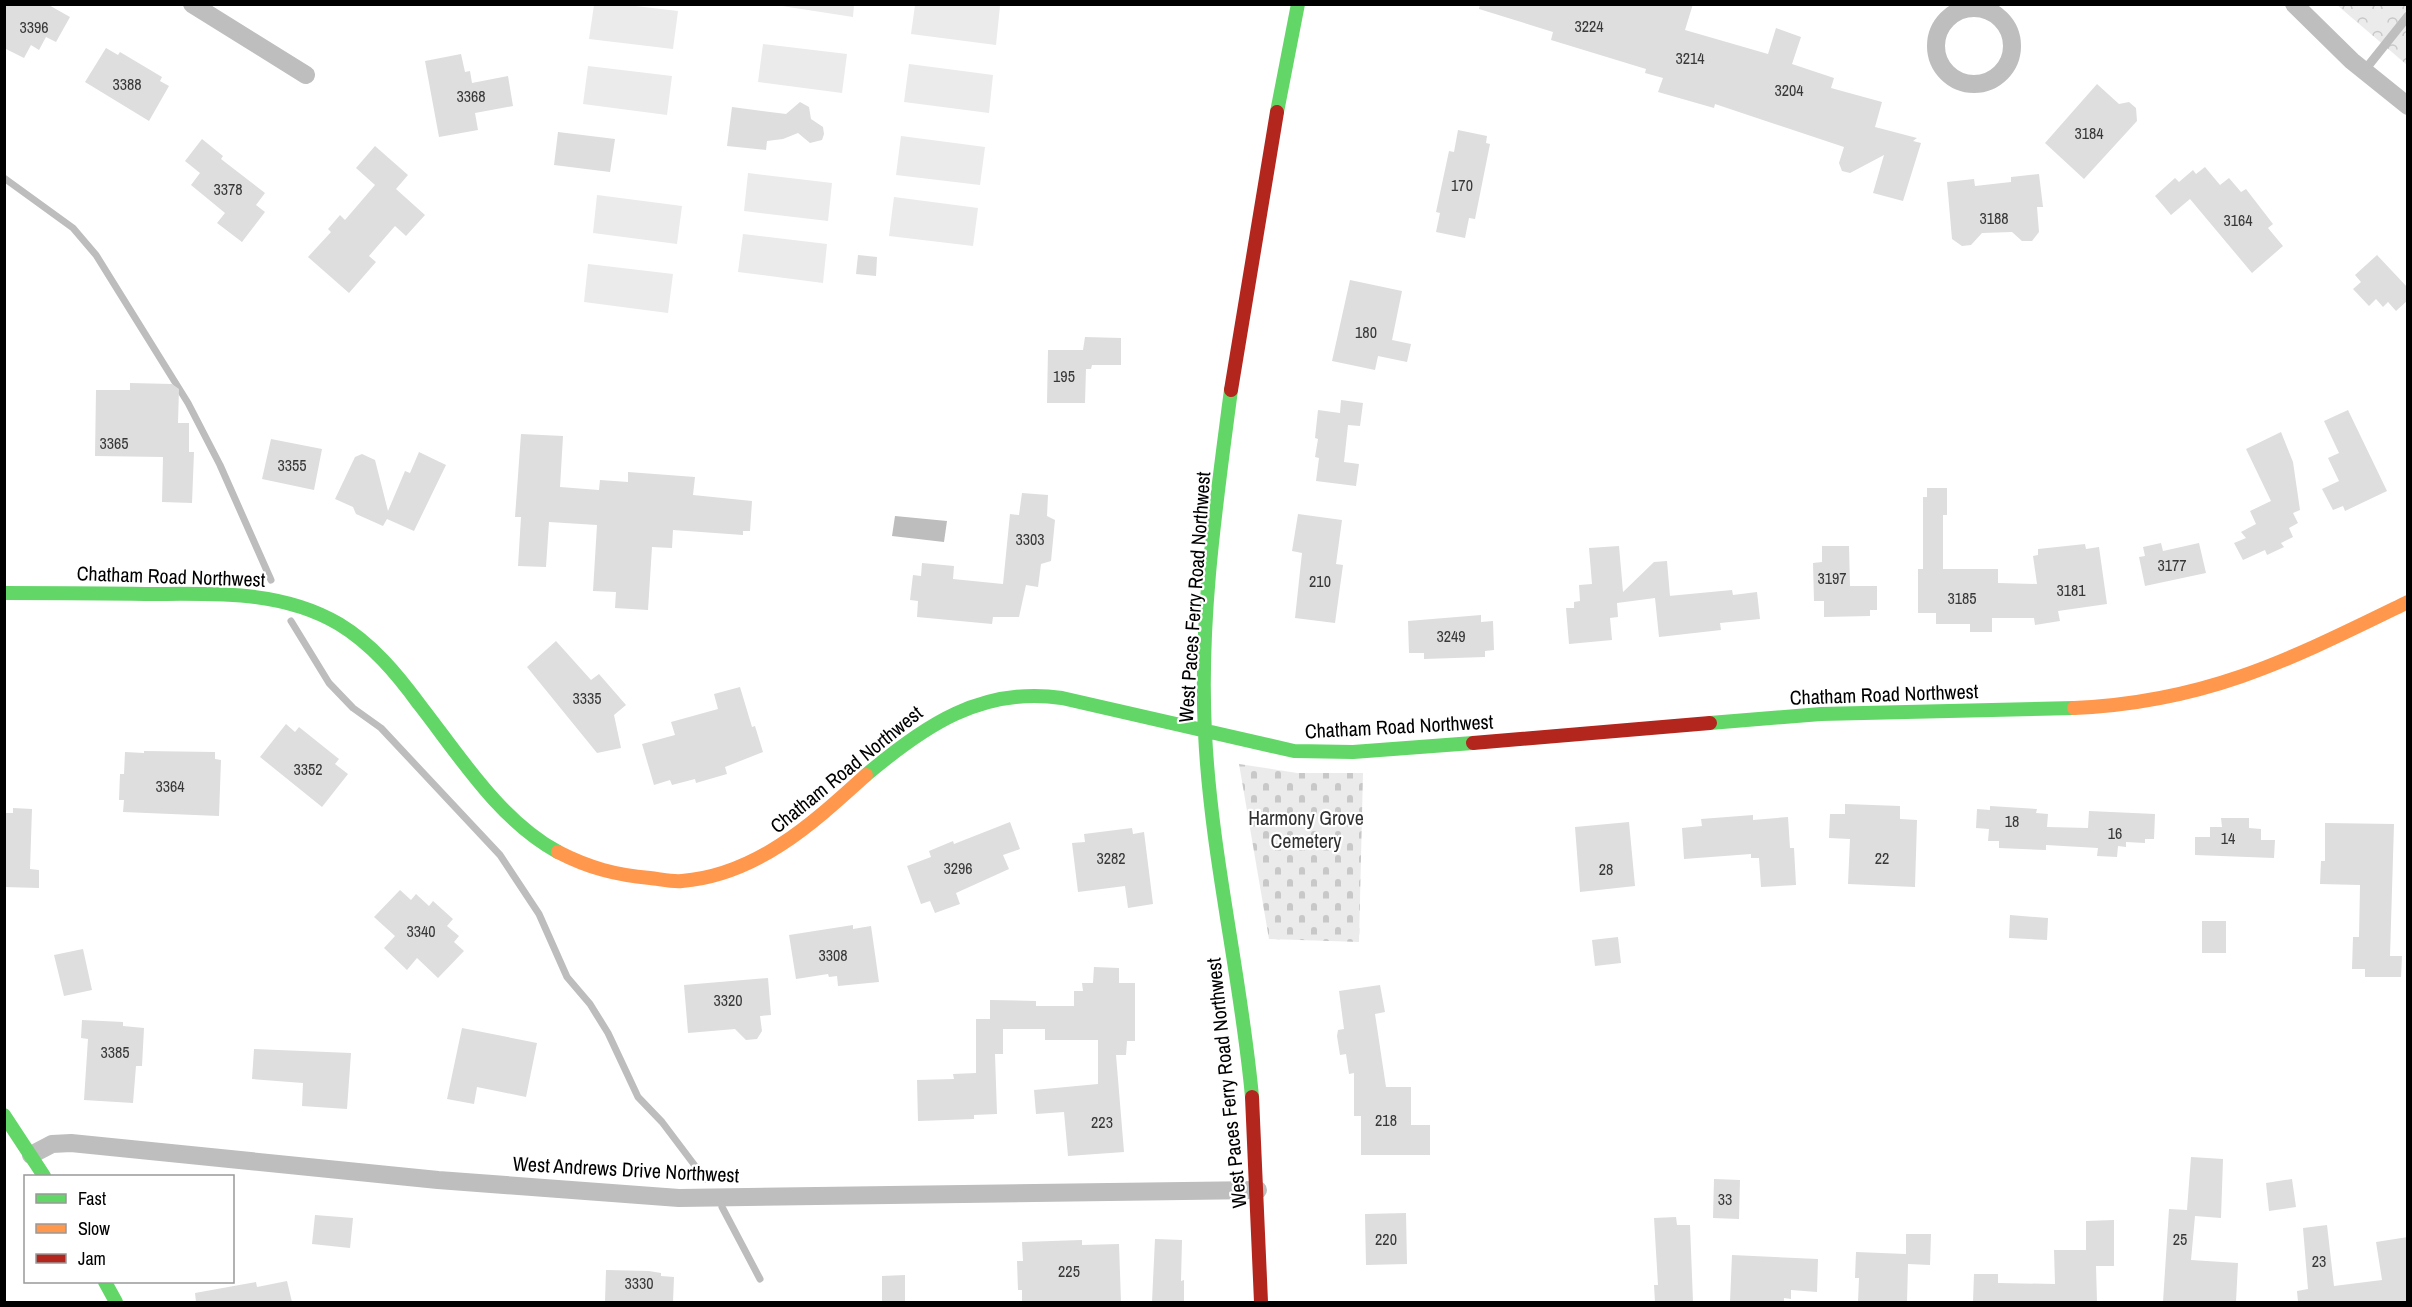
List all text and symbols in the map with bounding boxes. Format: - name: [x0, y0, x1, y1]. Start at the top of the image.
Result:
- house number: 3224: [1574, 15, 1604, 37]
- house number: 3396: [19, 16, 49, 38]
- house number: 3214: [1675, 47, 1705, 69]
- house number: 3388: [112, 73, 142, 95]
- house number: 3204: [1774, 79, 1804, 101]
- house number: 3368: [456, 85, 486, 107]
- house number: 3184: [2074, 122, 2104, 144]
- house number: 170: [1451, 174, 1473, 196]
- house number: 3378: [213, 178, 243, 200]
- house number: 3188: [1979, 207, 2009, 229]
- house number: 3164: [2223, 209, 2253, 231]
- house number: 180: [1355, 321, 1377, 343]
- house number: 195: [1053, 365, 1075, 387]
- house number: 3365: [99, 432, 129, 454]
- house number: 3355: [277, 454, 307, 476]
- street label: West Paces Ferry Road Northwest: [1172, 470, 1216, 723]
- house number: 3303: [1015, 528, 1045, 550]
- house number: 3177: [2157, 554, 2187, 576]
- street label: Chatham Road Northwest: [76, 559, 266, 593]
- house number: 3197: [1817, 567, 1847, 589]
- house number: 210: [1309, 570, 1331, 592]
- house number: 3181: [2056, 579, 2086, 601]
- house number: 3185: [1947, 587, 1977, 609]
- house number: 3249: [1436, 625, 1466, 647]
- street label: Chatham Road Northwest: [1789, 677, 1979, 711]
- house number: 3335: [572, 687, 602, 709]
- street label: Chatham Road Northwest: [764, 699, 928, 839]
- street label: Chatham Road Northwest: [1304, 708, 1494, 744]
- house number: 3352: [293, 758, 323, 780]
- house number: 3364: [155, 775, 185, 797]
- park label: Harmony Grove Cemetery: [1248, 804, 1364, 854]
- house number: 18: [2005, 810, 2019, 832]
- house number: 16: [2108, 822, 2122, 844]
- house number: 14: [2221, 827, 2235, 849]
- house number: 3282: [1096, 847, 1126, 869]
- house number: 22: [1875, 847, 1889, 869]
- house number: 3296: [943, 857, 973, 879]
- house number: 28: [1599, 858, 1613, 880]
- house number: 3340: [406, 920, 436, 942]
- house number: 3308: [818, 944, 848, 966]
- street label: West Paces Ferry Road Northwest: [1199, 956, 1253, 1209]
- house number: 3320: [713, 989, 743, 1011]
- house number: 3385: [100, 1041, 130, 1063]
- house number: 218: [1375, 1109, 1397, 1131]
- house number: 223: [1091, 1111, 1113, 1133]
- street label: West Andrews Drive Northwest: [512, 1150, 740, 1188]
- legend: [24, 1175, 234, 1283]
- text: Fast: [78, 1186, 106, 1211]
- house number: 33: [1718, 1188, 1732, 1210]
- text: Slow: [78, 1216, 110, 1241]
- house number: 220: [1375, 1228, 1397, 1250]
- house number: 25: [2173, 1228, 2187, 1250]
- text: Jam: [78, 1246, 106, 1271]
- house number: 23: [2312, 1250, 2326, 1272]
- house number: 225: [1058, 1260, 1080, 1282]
- house number: 3330: [624, 1272, 654, 1294]

